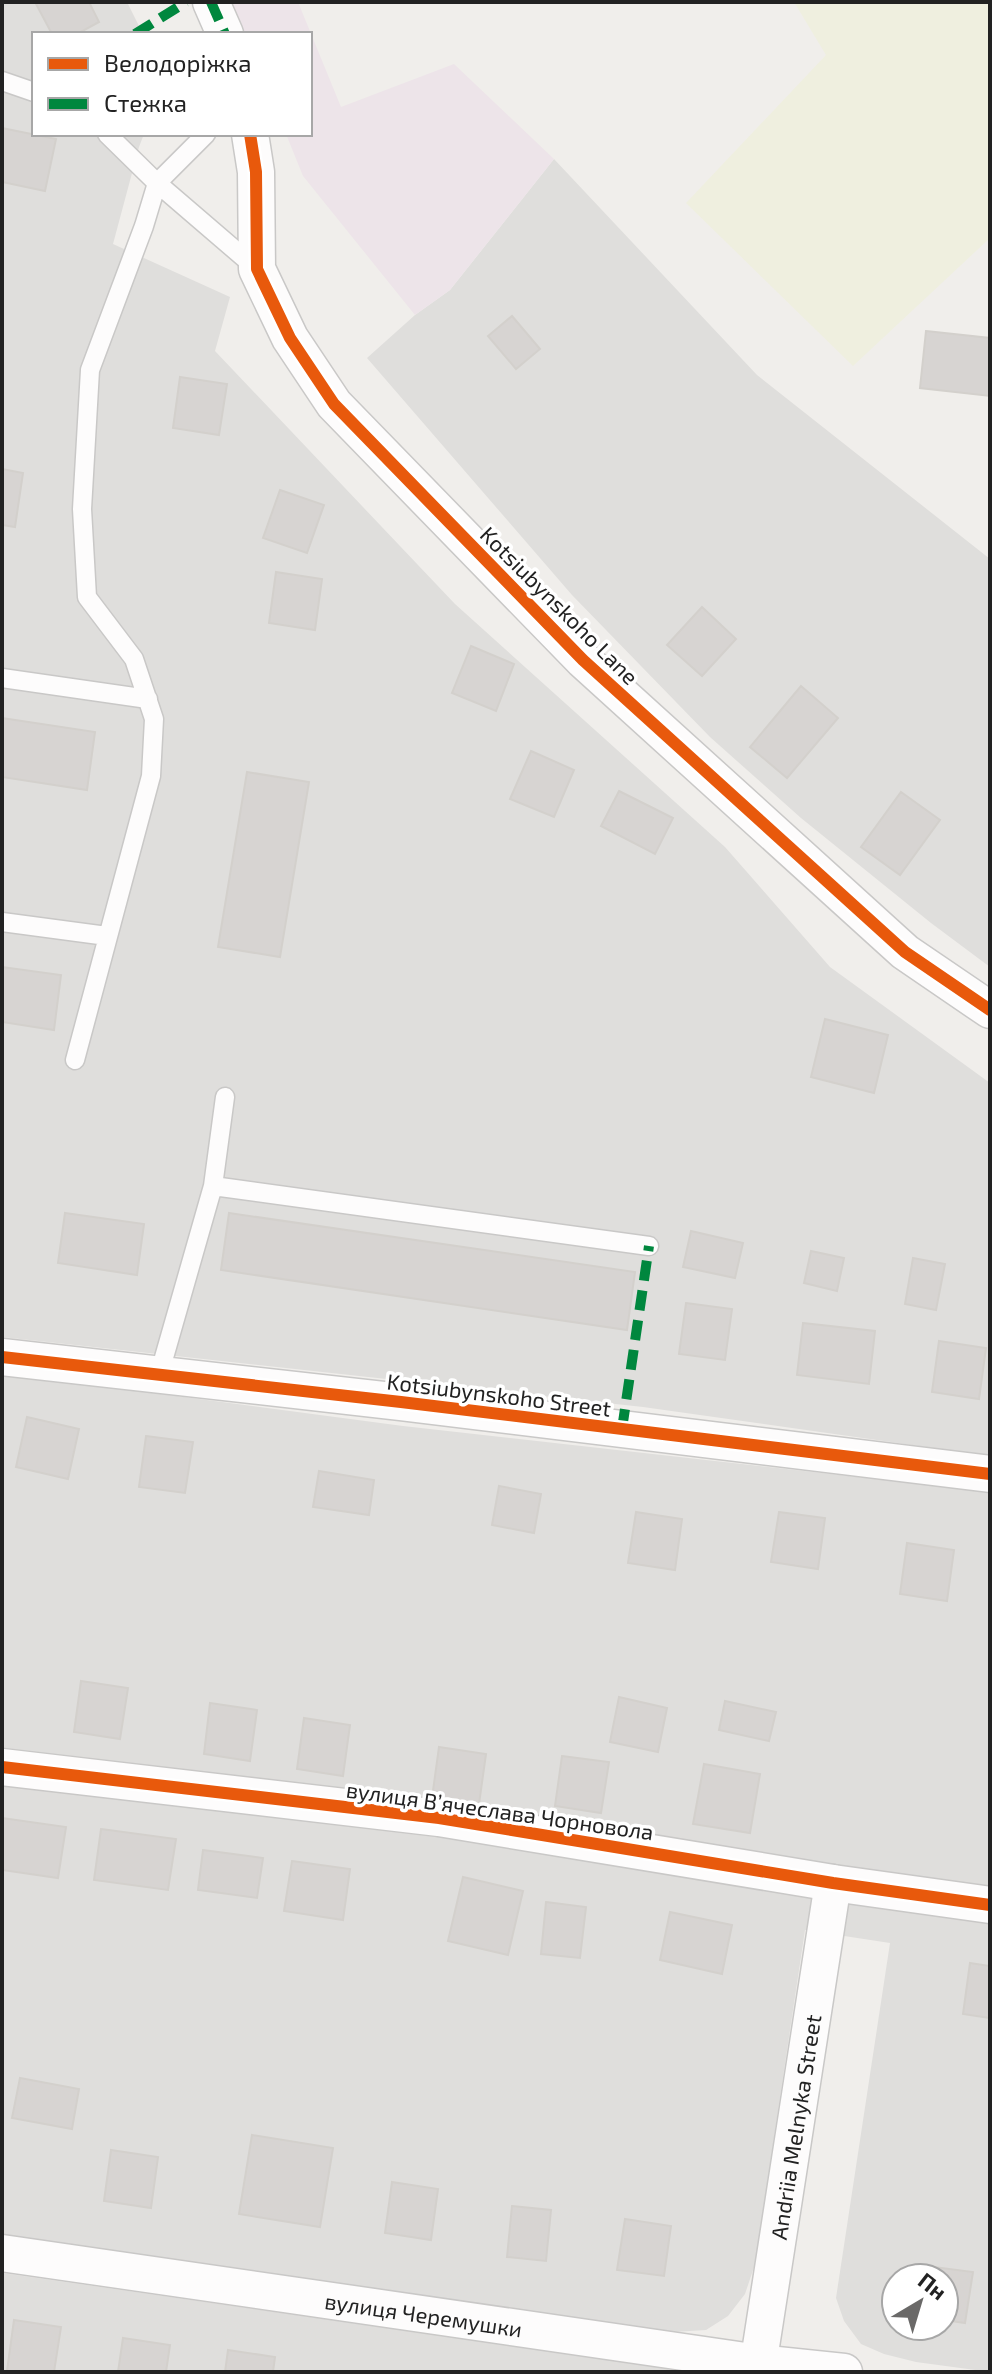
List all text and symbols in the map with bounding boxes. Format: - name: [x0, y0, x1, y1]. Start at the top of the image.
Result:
- legend: [32, 32, 312, 136]
- text: Велодоріжка: [104, 48, 251, 77]
- text: Стежка: [104, 88, 187, 117]
- street label: Kotsiubynskoho Lane: [476, 521, 644, 689]
- street label: Kotsiubynskoho Street: [386, 1367, 612, 1421]
- street label: вулиця Вʼячеслава Чорновола: [344, 1776, 655, 1845]
- street label: Andriia Melnyka Street: [765, 2013, 825, 2241]
- north arrow: [880, 2262, 960, 2342]
- text: Пн: [914, 2266, 952, 2304]
- street label: вулиця Черемушки: [323, 2287, 524, 2341]

